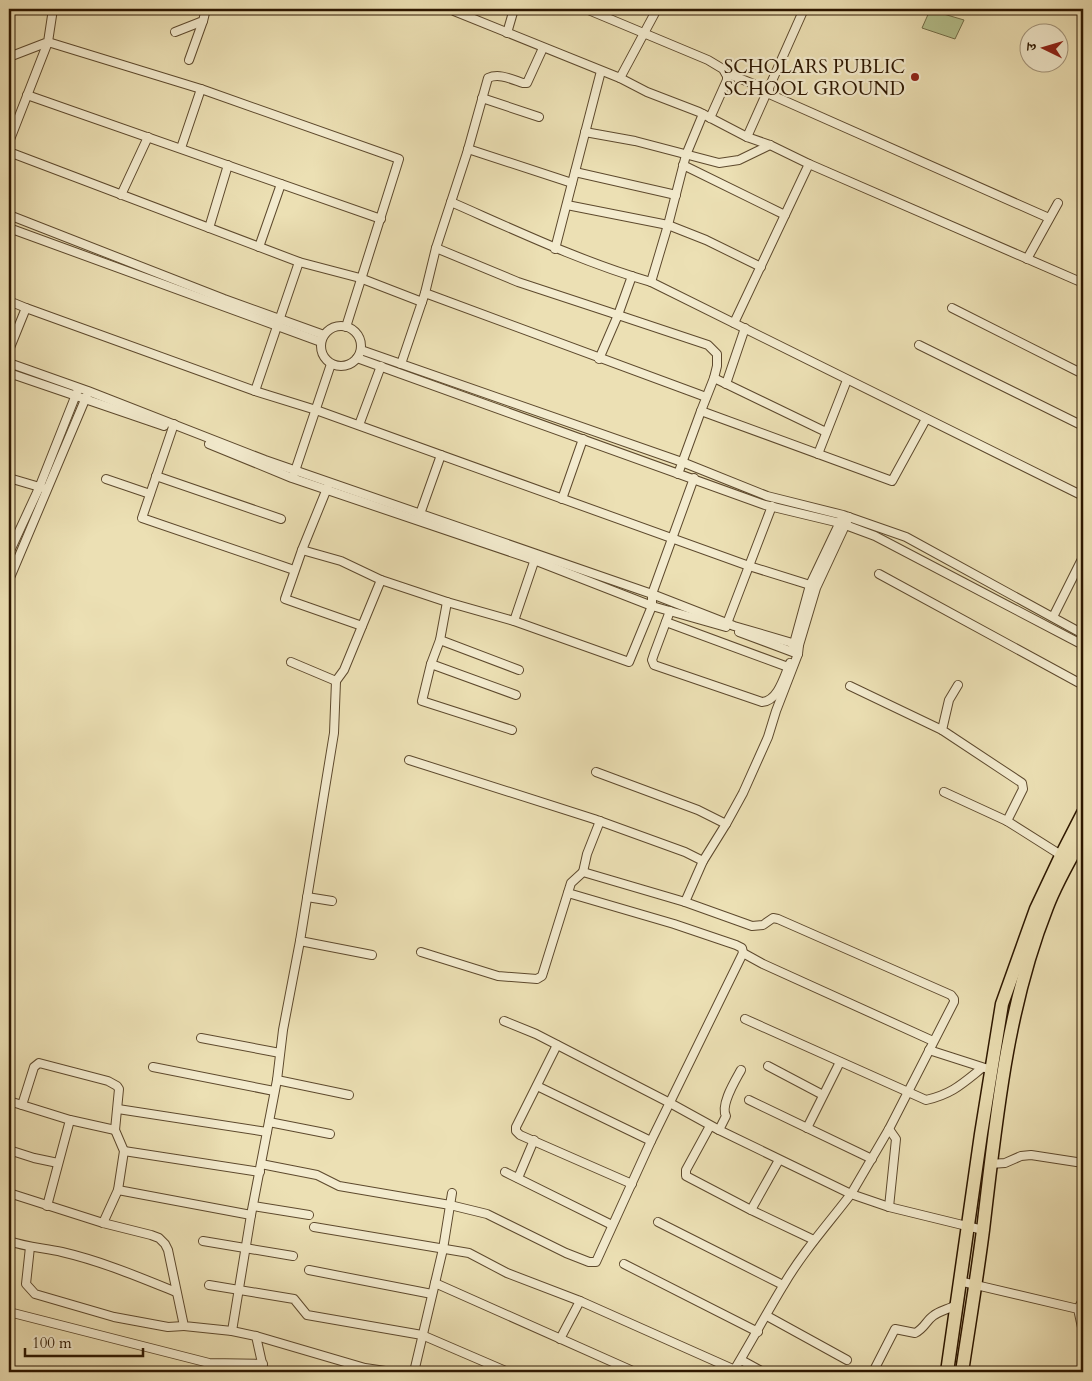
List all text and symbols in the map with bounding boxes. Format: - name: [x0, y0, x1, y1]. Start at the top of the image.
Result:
- north arrow: [1020, 22, 1070, 72]
- text: उ: [1022, 42, 1041, 52]
- place label: SCHOLARS PUBLIC SCHOOL GROUND: [724, 54, 905, 102]
- marker: SCHOLARS PUBLIC SCHOOL GROUND: [909, 71, 921, 83]
- scale bar: [25, 1326, 142, 1358]
- text: 100 m: [32, 1333, 72, 1353]

